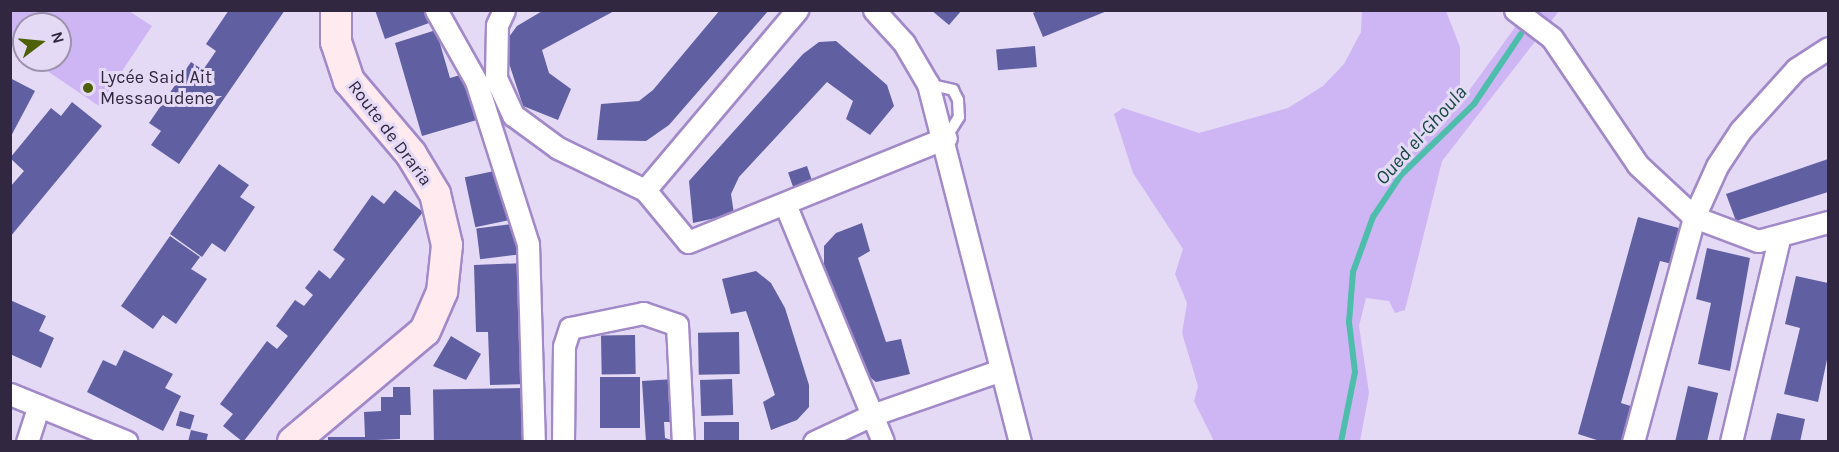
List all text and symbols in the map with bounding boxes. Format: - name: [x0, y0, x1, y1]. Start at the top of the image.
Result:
- north arrow: [12, 12, 72, 72]
- text: N: [47, 29, 69, 46]
- place label: Lycée Said Ait Messaoudene: [100, 67, 214, 110]
- street label: Route de Draria: [343, 76, 437, 190]
- water label: Oued el-Ghoula: [1370, 80, 1472, 190]
- marker: Lycée Said Ait Messaoudene: [81, 81, 95, 95]

